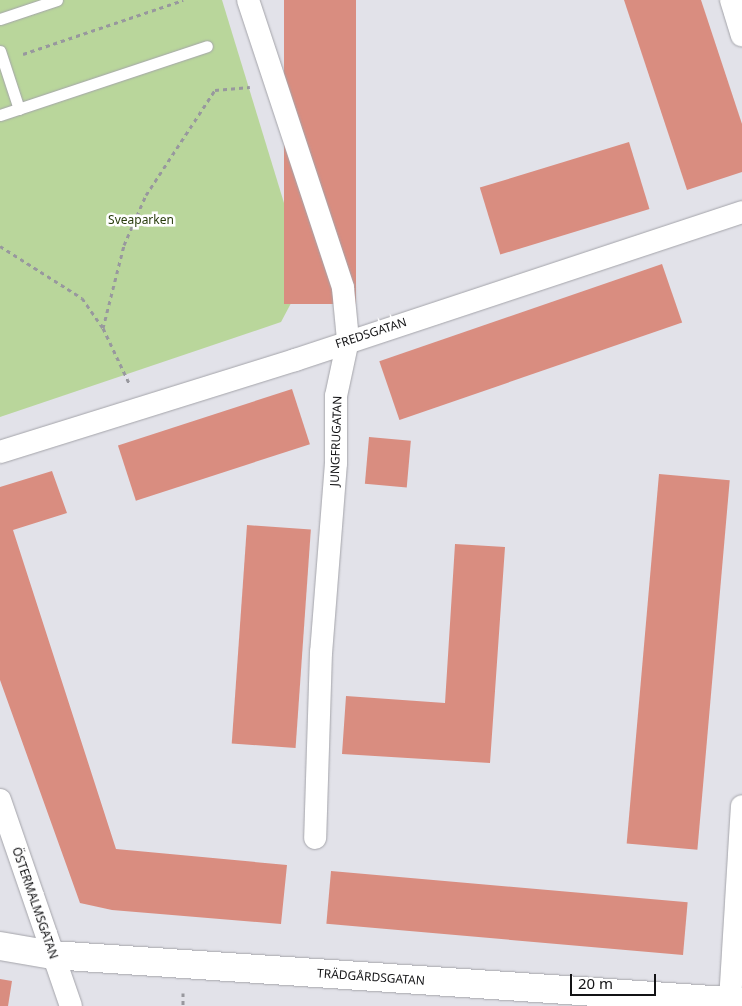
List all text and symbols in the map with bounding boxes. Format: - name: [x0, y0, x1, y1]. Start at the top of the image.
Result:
- park label: Sveaparken: [108, 213, 174, 227]
- street label: FREDSGATAN: [334, 315, 408, 351]
- street label: JUNGFRUGATAN: [327, 396, 345, 486]
- street label: ÖSTERMALMSGATAN: [9, 845, 61, 961]
- scale bar: [572, 964, 658, 996]
- street label: TRÄDGÅRDSGATAN: [317, 966, 425, 988]
- text: 20 m: [578, 973, 613, 993]

